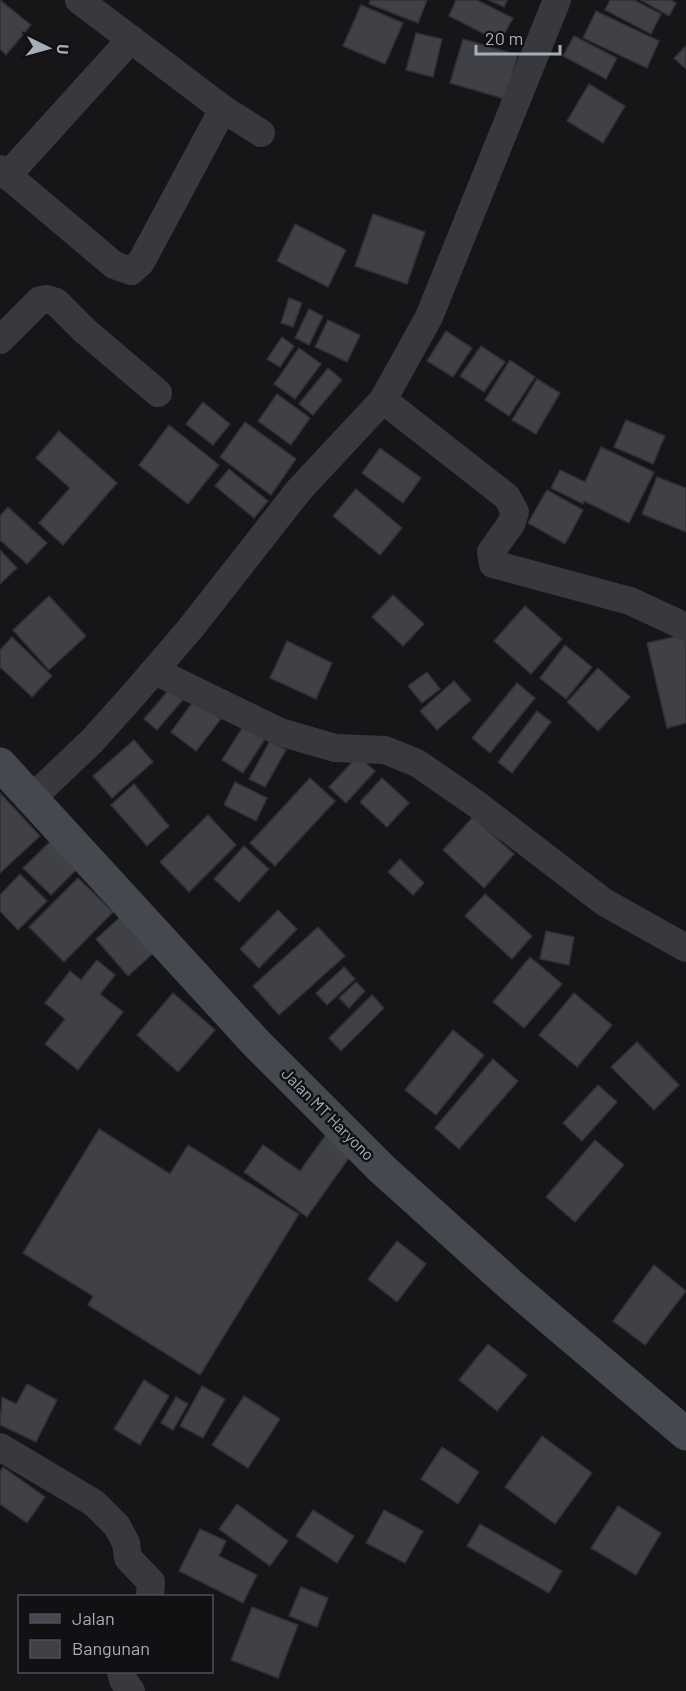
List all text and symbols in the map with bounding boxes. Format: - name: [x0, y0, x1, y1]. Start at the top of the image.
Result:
- north arrow: [18, 18, 78, 78]
- scale bar: [476, 18, 560, 56]
- text: 20 m: [485, 27, 523, 49]
- text: U: [54, 44, 73, 55]
- street label: Jalan MT Haryono: [278, 1064, 378, 1164]
- legend: [18, 1595, 213, 1673]
- text: Jalan: [72, 1607, 115, 1629]
- text: Bangunan: [72, 1637, 150, 1659]

